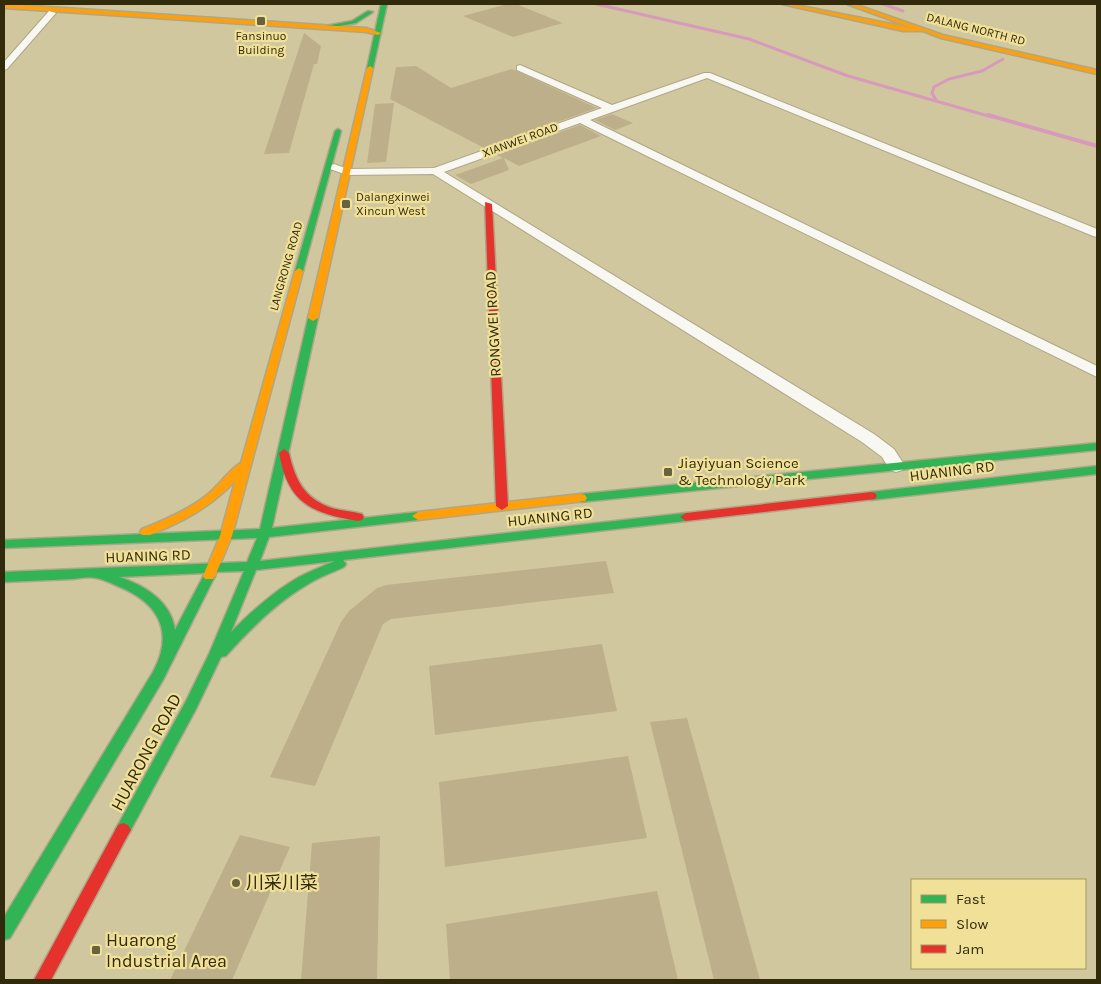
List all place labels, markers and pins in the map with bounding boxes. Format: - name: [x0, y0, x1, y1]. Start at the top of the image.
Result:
- marker: Fansinuo Building: [255, 15, 267, 27]
- place label: Fansinuo Building: [236, 29, 286, 57]
- place label: Dalangxinwei Xincun West: [356, 190, 430, 218]
- marker: Dalangxinwei Xincun West: [340, 198, 352, 210]
- place label: Jiayiyuan Science & Technology Park: [678, 454, 806, 489]
- marker: Jiayiyuan Science & Technology Park: [662, 466, 674, 478]
- place label: 川采川菜: [246, 872, 318, 894]
- marker: 川采川菜: [230, 877, 242, 889]
- place label: Huarong Industrial Area: [106, 929, 227, 972]
- marker: Huarong Industrial Area: [90, 944, 102, 956]

